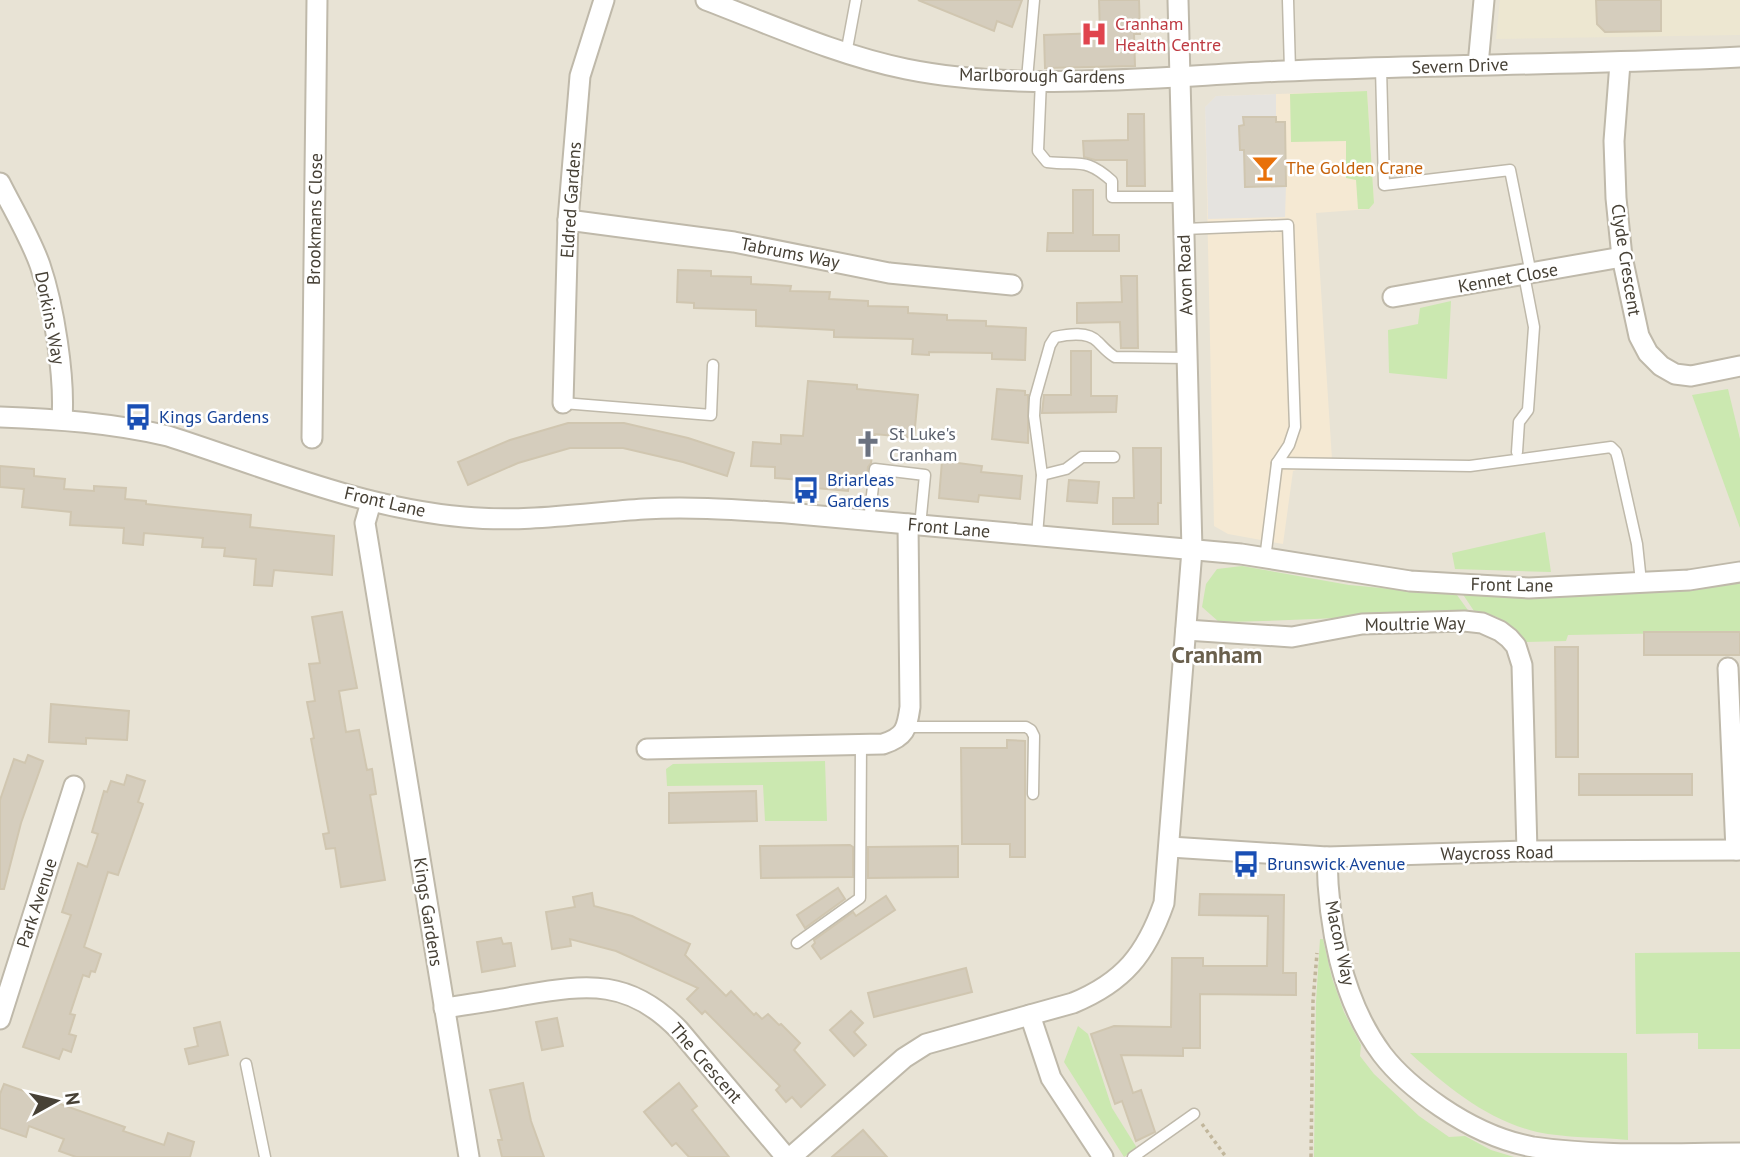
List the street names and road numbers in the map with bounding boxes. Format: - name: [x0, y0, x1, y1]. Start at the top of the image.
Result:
- street label: Severn Drive: [1411, 52, 1509, 79]
- street label: Marlborough Gardens: [959, 63, 1125, 88]
- street label: Eldred Gardens: [555, 141, 586, 259]
- street label: Brookmans Close: [302, 153, 327, 285]
- street label: Clyde Crescent: [1606, 202, 1647, 318]
- street label: Tabrums Way: [738, 232, 842, 274]
- street label: Avon Road: [1172, 234, 1197, 316]
- street label: Kennet Close: [1456, 257, 1560, 298]
- street label: Dorkins Way: [30, 269, 71, 367]
- street label: Front Lane: [342, 481, 428, 522]
- street label: Front Lane: [907, 512, 991, 543]
- street label: Front Lane: [1470, 572, 1554, 597]
- street label: Moultrie Way: [1364, 611, 1466, 636]
- street label: Waycross Road: [1440, 840, 1554, 865]
- street label: Park Avenue: [11, 855, 62, 951]
- street label: Kings Gardens: [409, 856, 448, 968]
- street label: Macon Way: [1320, 898, 1361, 988]
- street label: The Crescent: [665, 1018, 748, 1108]

